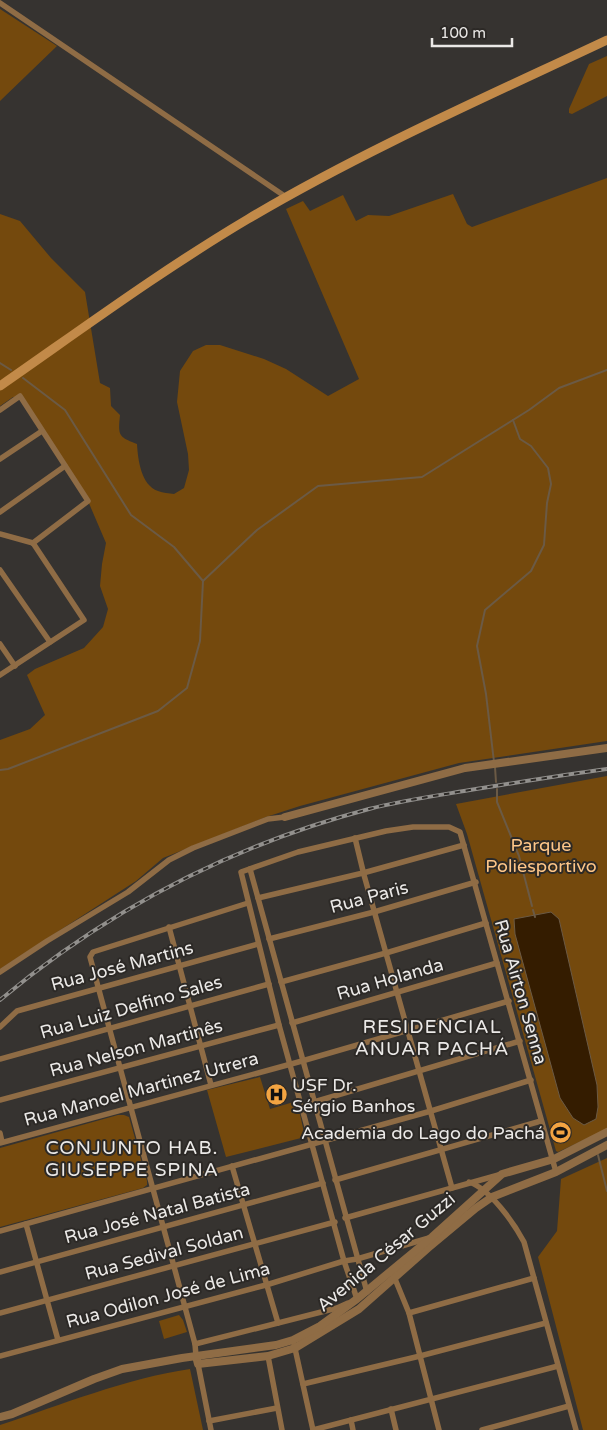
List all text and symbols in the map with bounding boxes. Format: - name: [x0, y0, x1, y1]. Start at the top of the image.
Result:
- scale bar: [432, 15, 512, 47]
- text: 100 m: [440, 24, 486, 42]
- park label: Parque Poliesportivo: [485, 834, 597, 877]
- street label: Rua Paris: [327, 876, 411, 918]
- street label: Rua Airton Senna: [490, 917, 552, 1067]
- street label: Rua José Martins: [48, 936, 196, 996]
- street label: Rua Holanda: [334, 953, 446, 1005]
- street label: Rua Luiz Delfino Sales: [37, 970, 225, 1044]
- street label: Rua Nelson Martinês: [47, 1014, 225, 1082]
- district label: RESIDENCIAL ANUAR PACHÁ: [355, 1016, 509, 1060]
- street label: Rua Manoel Martinez Utrera: [21, 1047, 261, 1131]
- place label: USF Dr. Sérgio Banhos: [292, 1074, 415, 1117]
- hospital icon: USF Dr. Sérgio Banhos: [264, 1083, 288, 1107]
- sports icon: Academia do Lago do Pachá: [549, 1121, 573, 1145]
- place label: Academia do Lago do Pachá: [301, 1122, 545, 1144]
- district label: CONJUNTO HAB. GIUSEPPE SPINA: [45, 1137, 219, 1181]
- street label: Rua José Natal Batista: [62, 1178, 252, 1248]
- street label: Avenida César Guzzi: [312, 1188, 460, 1316]
- street label: Rua Sedival Soldan: [82, 1221, 246, 1285]
- street label: Rua Odilon José de Lima: [64, 1257, 272, 1333]

